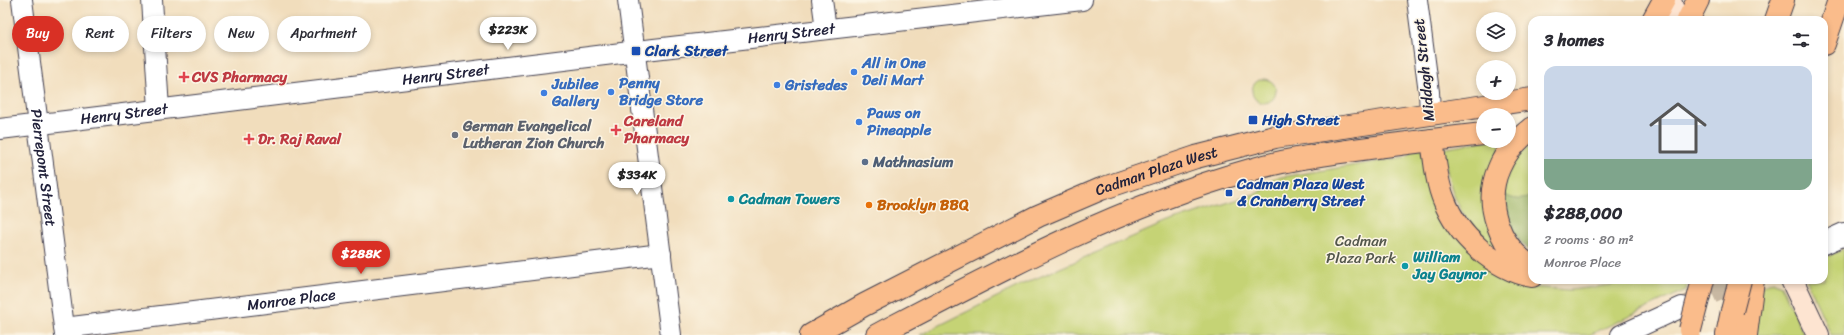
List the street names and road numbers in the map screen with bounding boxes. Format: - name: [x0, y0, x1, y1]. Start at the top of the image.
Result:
- street label: Henry Street: [746, 15, 837, 51]
- street label: Middagh Street: [1406, 17, 1442, 123]
- street label: Henry Street: [401, 56, 492, 93]
- street label: Henry Street: [79, 95, 170, 132]
- street label: Pierrepont Street: [23, 107, 64, 228]
- street label: Cadman Plaza West: [1091, 139, 1221, 203]
- street label: Monroe Place: [245, 281, 337, 318]

